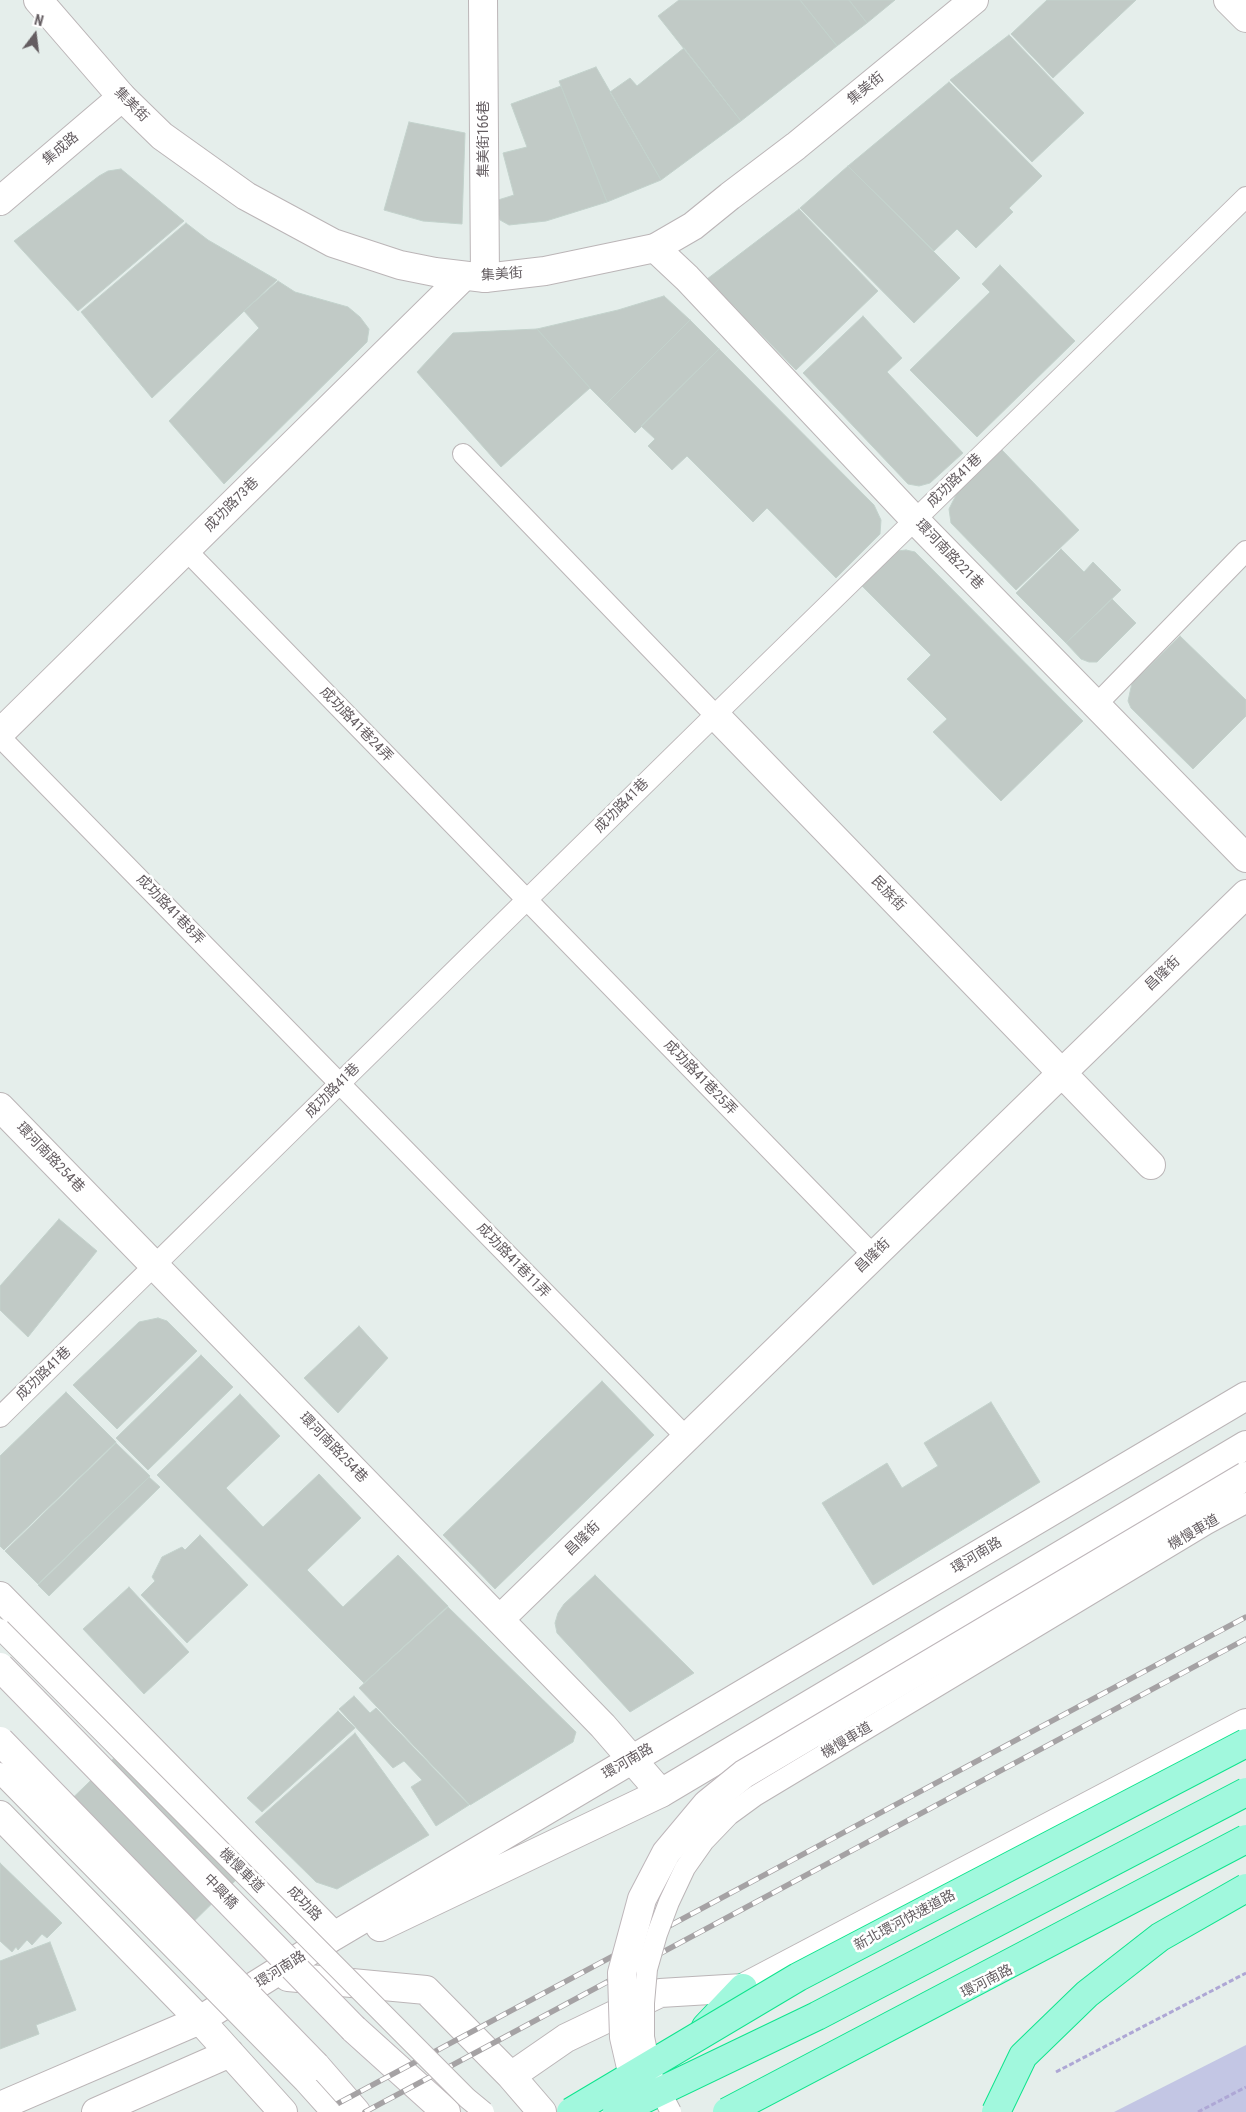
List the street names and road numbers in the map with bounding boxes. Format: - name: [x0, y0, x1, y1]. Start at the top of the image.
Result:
- street label: 集美街: [844, 69, 888, 109]
- street label: 集美街: [110, 84, 152, 126]
- street label: 集美街166巷: [476, 101, 492, 177]
- street label: 集成路: [40, 129, 82, 169]
- street label: 集美街: [480, 265, 524, 285]
- street label: 成功路41巷: [924, 451, 986, 511]
- street label: 成功路73巷: [201, 474, 263, 536]
- street label: 環河南路221巷: [911, 517, 987, 593]
- street label: 成功路41巷24弄: [316, 684, 396, 766]
- street label: 成功路41巷: [591, 775, 653, 837]
- street label: 成功路41巷8弄: [132, 872, 208, 948]
- street label: 民族街: [867, 873, 909, 915]
- street label: 昌隆街: [1142, 953, 1184, 995]
- street label: 成功路41巷25弄: [660, 1037, 740, 1119]
- street label: 成功路41巷: [302, 1060, 364, 1122]
- street label: 環河南路254巷: [12, 1120, 88, 1196]
- street label: 成功路41巷11弄: [473, 1220, 553, 1302]
- street label: 昌隆街: [852, 1235, 894, 1277]
- street label: 成功路41巷: [13, 1344, 75, 1404]
- street label: 環河南路254巷: [295, 1410, 371, 1486]
- street label: 機慢車道: [1166, 1512, 1222, 1554]
- street label: 昌隆街: [562, 1518, 604, 1560]
- street label: 環河南路: [949, 1534, 1005, 1578]
- street label: 機慢車道: [819, 1719, 875, 1763]
- street label: 環河南路: [600, 1741, 656, 1783]
- street label: 機慢車道: [215, 1845, 267, 1897]
- street label: 中興橋: [199, 1871, 241, 1913]
- street label: 成功路: [283, 1883, 325, 1925]
- street label: 新北環河快速道路: [852, 1887, 958, 1955]
- street label: 環河南路: [253, 1948, 309, 1992]
- street label: 環河南路: [958, 1962, 1016, 2002]

